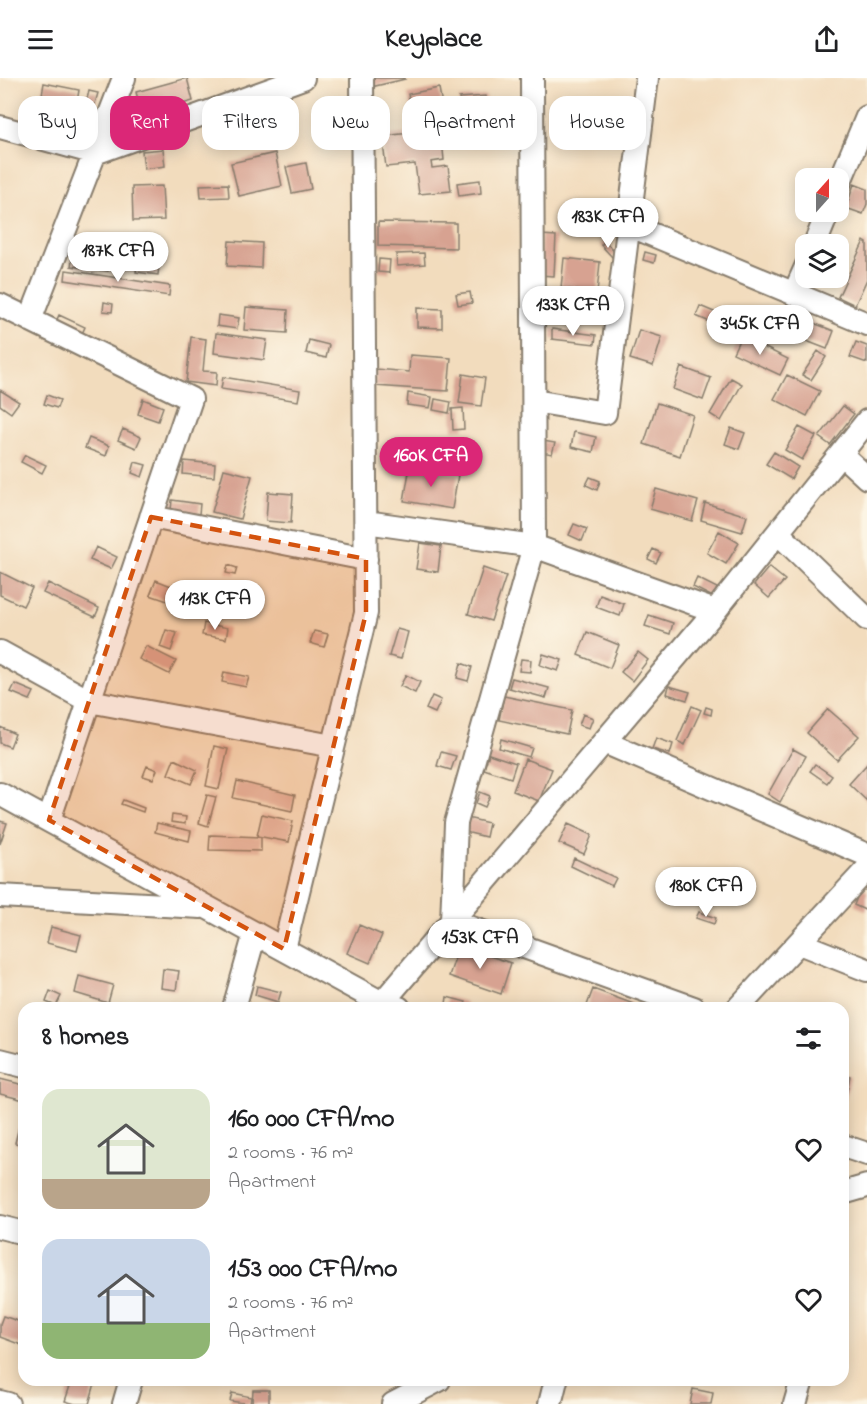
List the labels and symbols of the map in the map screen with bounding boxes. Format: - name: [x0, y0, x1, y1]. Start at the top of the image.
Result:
- north arrow: [795, 168, 849, 222]
- pin: 183K CFA: [546, 198, 670, 249]
- pin: 187K CFA: [56, 232, 180, 283]
- pin: 133K CFA: [511, 286, 635, 337]
- pin: 345K CFA: [698, 305, 822, 356]
- pin: 160K CFA: [369, 437, 493, 488]
- pin: 113K CFA: [153, 580, 277, 631]
- pin: 180K CFA: [644, 867, 768, 918]
- pin: 153K CFA: [418, 919, 542, 970]

